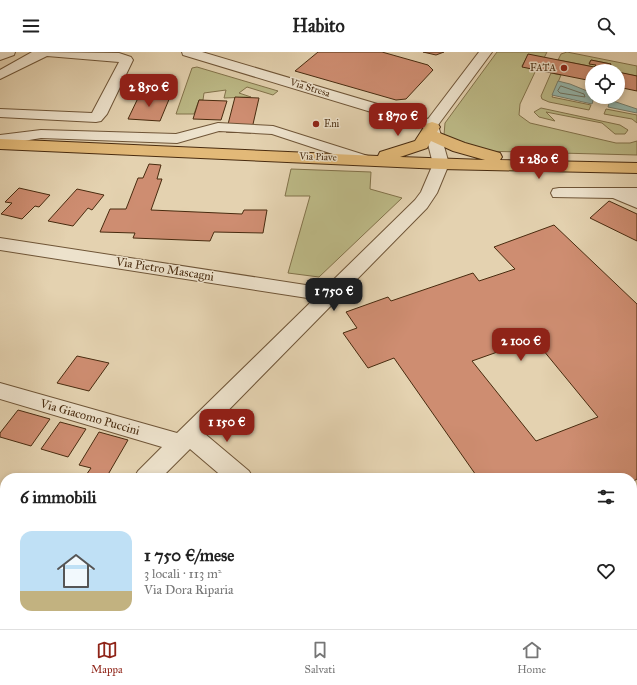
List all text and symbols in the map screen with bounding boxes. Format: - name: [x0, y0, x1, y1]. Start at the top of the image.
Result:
- icon: menu: [20, 15, 42, 37]
- text: Habito: [292, 15, 345, 37]
- icon: search: [595, 15, 617, 37]
- place label: FATA: [530, 62, 556, 74]
- marker: FATA: [559, 63, 569, 73]
- map controls: [585, 64, 625, 104]
- button: locate: [585, 64, 625, 104]
- pin: 2 850 €: [112, 74, 186, 108]
- street label: Via Stresa: [288, 76, 332, 100]
- text: 2 850 €: [129, 79, 169, 95]
- pin: 1 870 €: [361, 103, 435, 137]
- text: 1 870 €: [378, 108, 418, 124]
- place label: Eni: [324, 118, 340, 130]
- marker: Eni: [311, 119, 321, 129]
- pin: 1 280 €: [502, 146, 576, 180]
- street label: Via Piave: [298, 150, 337, 164]
- text: 1 280 €: [519, 151, 559, 167]
- street label: Via Pietro Mascagni: [114, 254, 216, 285]
- pin: 1 750 €: [297, 278, 371, 312]
- text: 1 750 €: [314, 283, 354, 299]
- pin: 2 100 €: [484, 328, 558, 362]
- text: 2 100 €: [501, 333, 541, 349]
- street label: Via Giacomo Puccini: [38, 396, 142, 438]
- pin: 1 150 €: [190, 409, 264, 443]
- text: 1 150 €: [208, 414, 246, 430]
- icon: filters: [595, 486, 617, 508]
- text: 6 immobili: [20, 487, 96, 508]
- text: 1 750 €/mese: [144, 545, 234, 566]
- icon: home: [52, 547, 100, 595]
- icon: heart: [595, 560, 617, 582]
- text: 3 locali · 113 m²: [144, 566, 222, 582]
- text: Via Dora Riparia: [144, 582, 234, 598]
- tab: Mappa: [91, 639, 123, 676]
- tab: Salvati: [305, 639, 335, 676]
- tab: Home: [517, 639, 546, 676]

